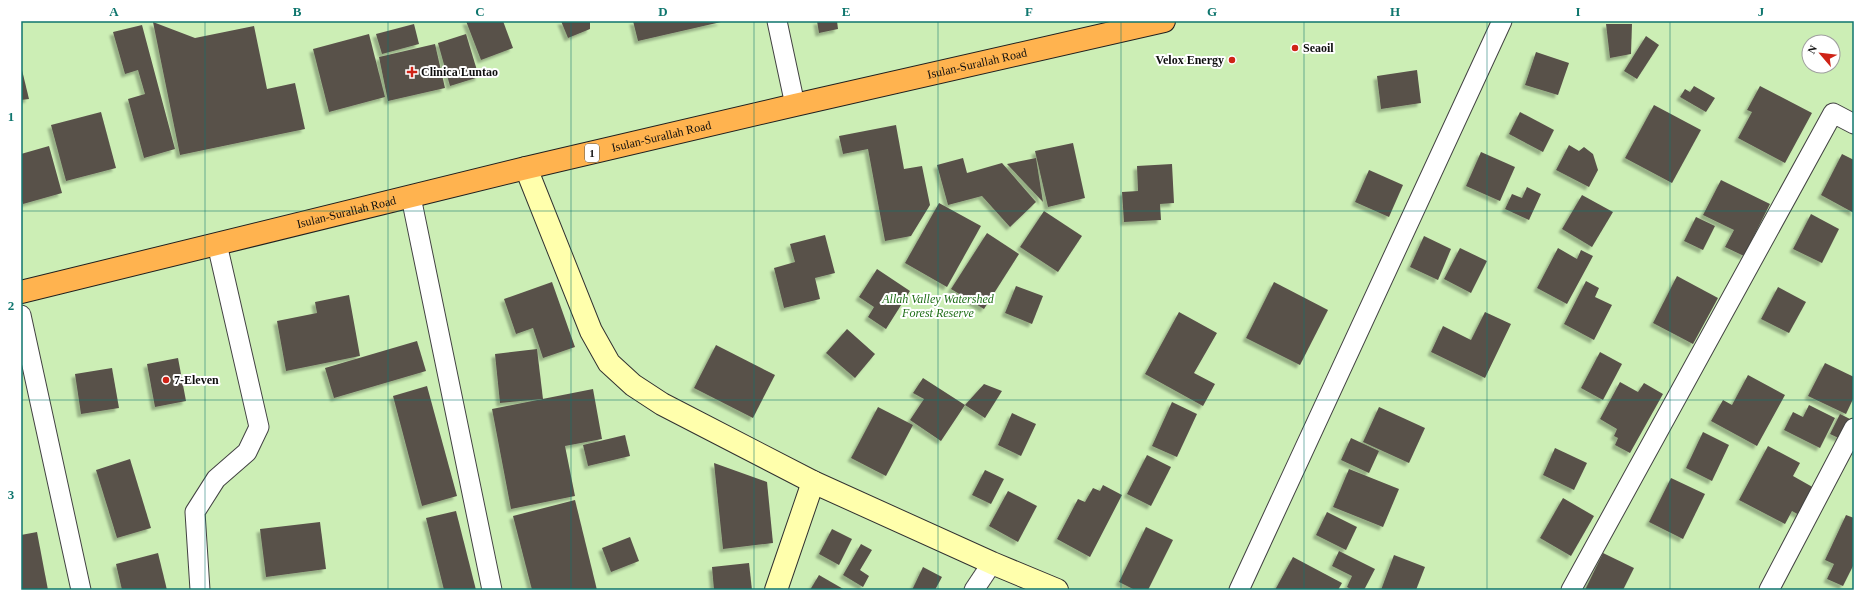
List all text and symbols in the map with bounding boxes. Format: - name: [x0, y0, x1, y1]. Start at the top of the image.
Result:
- text: A: [109, 4, 119, 19]
- text: B: [293, 4, 302, 19]
- text: C: [475, 4, 485, 19]
- text: D: [658, 4, 668, 19]
- text: E: [842, 4, 850, 19]
- text: F: [1025, 4, 1033, 19]
- text: G: [1207, 4, 1217, 19]
- text: H: [1390, 4, 1400, 19]
- text: I: [1575, 4, 1581, 19]
- text: J: [1758, 4, 1765, 19]
- north arrow: [1801, 34, 1841, 74]
- place label: Seaoil: [1303, 41, 1334, 55]
- marker: Seaoil: [1290, 43, 1300, 53]
- text: N: [1805, 43, 1819, 56]
- street label: Isulan-Surallah Road: [926, 45, 1028, 82]
- place label: Velox Energy: [1155, 53, 1224, 67]
- marker: Velox Energy: [1227, 55, 1237, 65]
- place label: Clinica Luntao: [421, 65, 498, 79]
- marker: Clinica Luntao: [406, 66, 418, 78]
- text: 1: [8, 109, 14, 124]
- street label: Isulan-Surallah Road: [610, 118, 712, 155]
- road number: 1: [585, 144, 599, 162]
- street label: Isulan-Surallah Road: [295, 193, 397, 231]
- park label: Allah Valley Watershed Forest Reserve: [881, 292, 995, 320]
- text: 2: [8, 298, 14, 313]
- place label: 7-Eleven: [174, 373, 219, 387]
- marker: 7-Eleven: [161, 375, 171, 385]
- text: 3: [8, 487, 15, 502]

